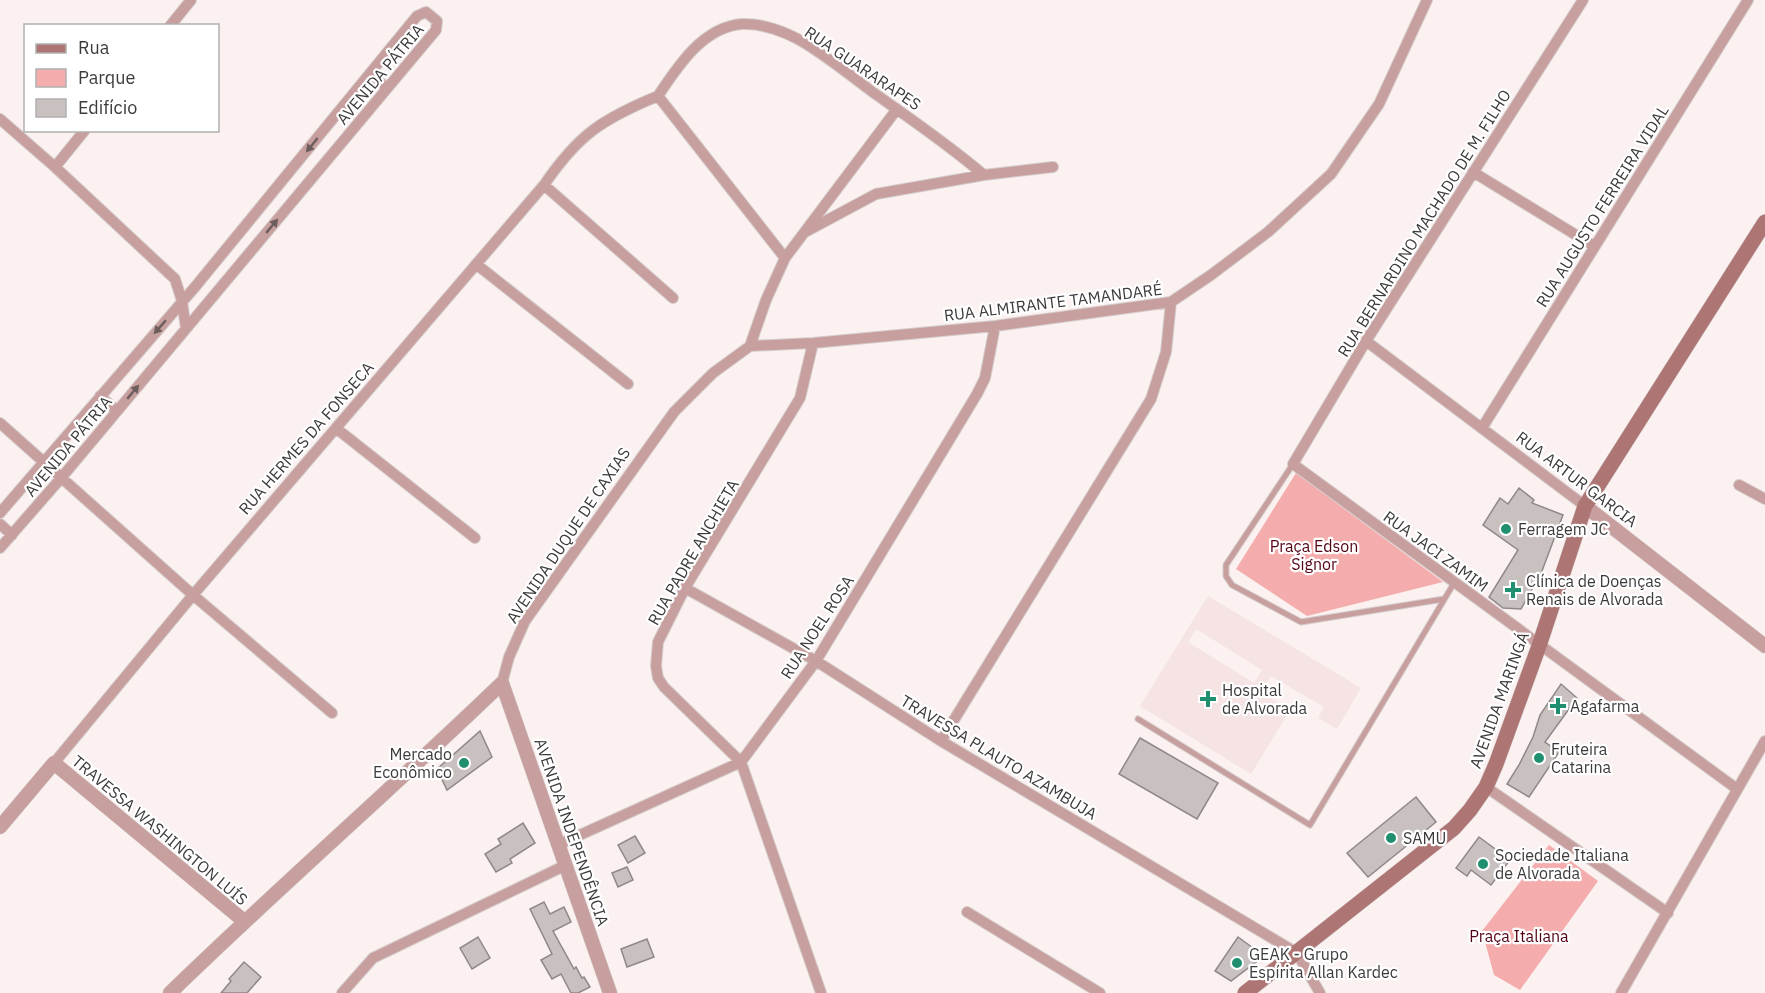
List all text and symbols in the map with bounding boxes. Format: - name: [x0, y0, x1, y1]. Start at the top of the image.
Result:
- street label: AVENIDA PÁTRIA: [331, 19, 428, 128]
- street label: RUA GUARARAPES: [801, 22, 925, 114]
- legend: [24, 24, 219, 132]
- text: Rua: [78, 36, 110, 59]
- text: Parque: [78, 66, 136, 89]
- street label: RUA BERNARDINO MACHADO DE M. FILHO: [1333, 86, 1515, 360]
- text: Edifício: [78, 96, 137, 119]
- street label: RUA AUGUSTO FERREIRA VIDAL: [1531, 101, 1673, 311]
- one-way arrow: [305, 137, 318, 153]
- one-way arrow: [265, 219, 278, 234]
- street label: RUA ALMIRANTE TAMANDARÉ: [943, 278, 1163, 325]
- one-way arrow: [154, 319, 167, 334]
- street label: RUA HERMES DA FONSECA: [234, 358, 378, 518]
- one-way arrow: [127, 384, 140, 400]
- street label: AVENIDA PÁTRIA: [19, 391, 116, 500]
- street label: RUA ARTUR GARCIA: [1512, 427, 1642, 531]
- street label: AVENIDA DUQUE DE CAXIAS: [502, 443, 634, 627]
- street label: RUA PADRE ANCHIETA: [643, 476, 743, 628]
- street label: RUA JACI ZAMIM: [1380, 506, 1492, 596]
- place label: Ferragem JC: [1518, 519, 1609, 539]
- marker: Ferragem JC: [1499, 522, 1513, 536]
- park label: Praça Edson Signor: [1270, 536, 1358, 574]
- street label: RUA NOEL ROSA: [776, 571, 858, 683]
- place label: Clínica de Doenças Renais de Alvorada: [1526, 571, 1664, 609]
- marker: Clínica de Doenças Renais de Alvorada: [1504, 581, 1522, 599]
- street label: AVENIDA MARINGÁ: [1464, 629, 1533, 771]
- place label: Hospital de Alvorada: [1222, 680, 1308, 718]
- street label: TRAVESSA PLAUTO AZAMBUJA: [897, 690, 1101, 824]
- marker: Hospital de Alvorada: [1199, 690, 1217, 708]
- place label: Agafarma: [1570, 696, 1640, 716]
- marker: Agafarma: [1551, 699, 1565, 713]
- street label: AVENIDA INDEPENDÊNCIA: [530, 736, 614, 928]
- place label: Fruteira Catarina: [1551, 739, 1612, 777]
- place label: Mercado Econômico: [373, 744, 452, 782]
- street label: TRAVESSA WASHINGTON LUÍS: [68, 750, 253, 909]
- marker: Fruteira Catarina: [1532, 751, 1546, 765]
- marker: Mercado Econômico: [457, 756, 471, 770]
- place label: SAMU: [1403, 828, 1446, 848]
- marker: SAMU: [1384, 831, 1398, 845]
- place label: Sociedade Italiana de Alvorada: [1495, 845, 1629, 883]
- marker: Sociedade Italiana de Alvorada: [1476, 857, 1490, 871]
- park label: Praça Italiana: [1469, 926, 1569, 946]
- place label: GEAK - Grupo Espírita Allan Kardec: [1249, 944, 1398, 982]
- marker: GEAK - Grupo Espírita Allan Kardec: [1230, 956, 1244, 970]

